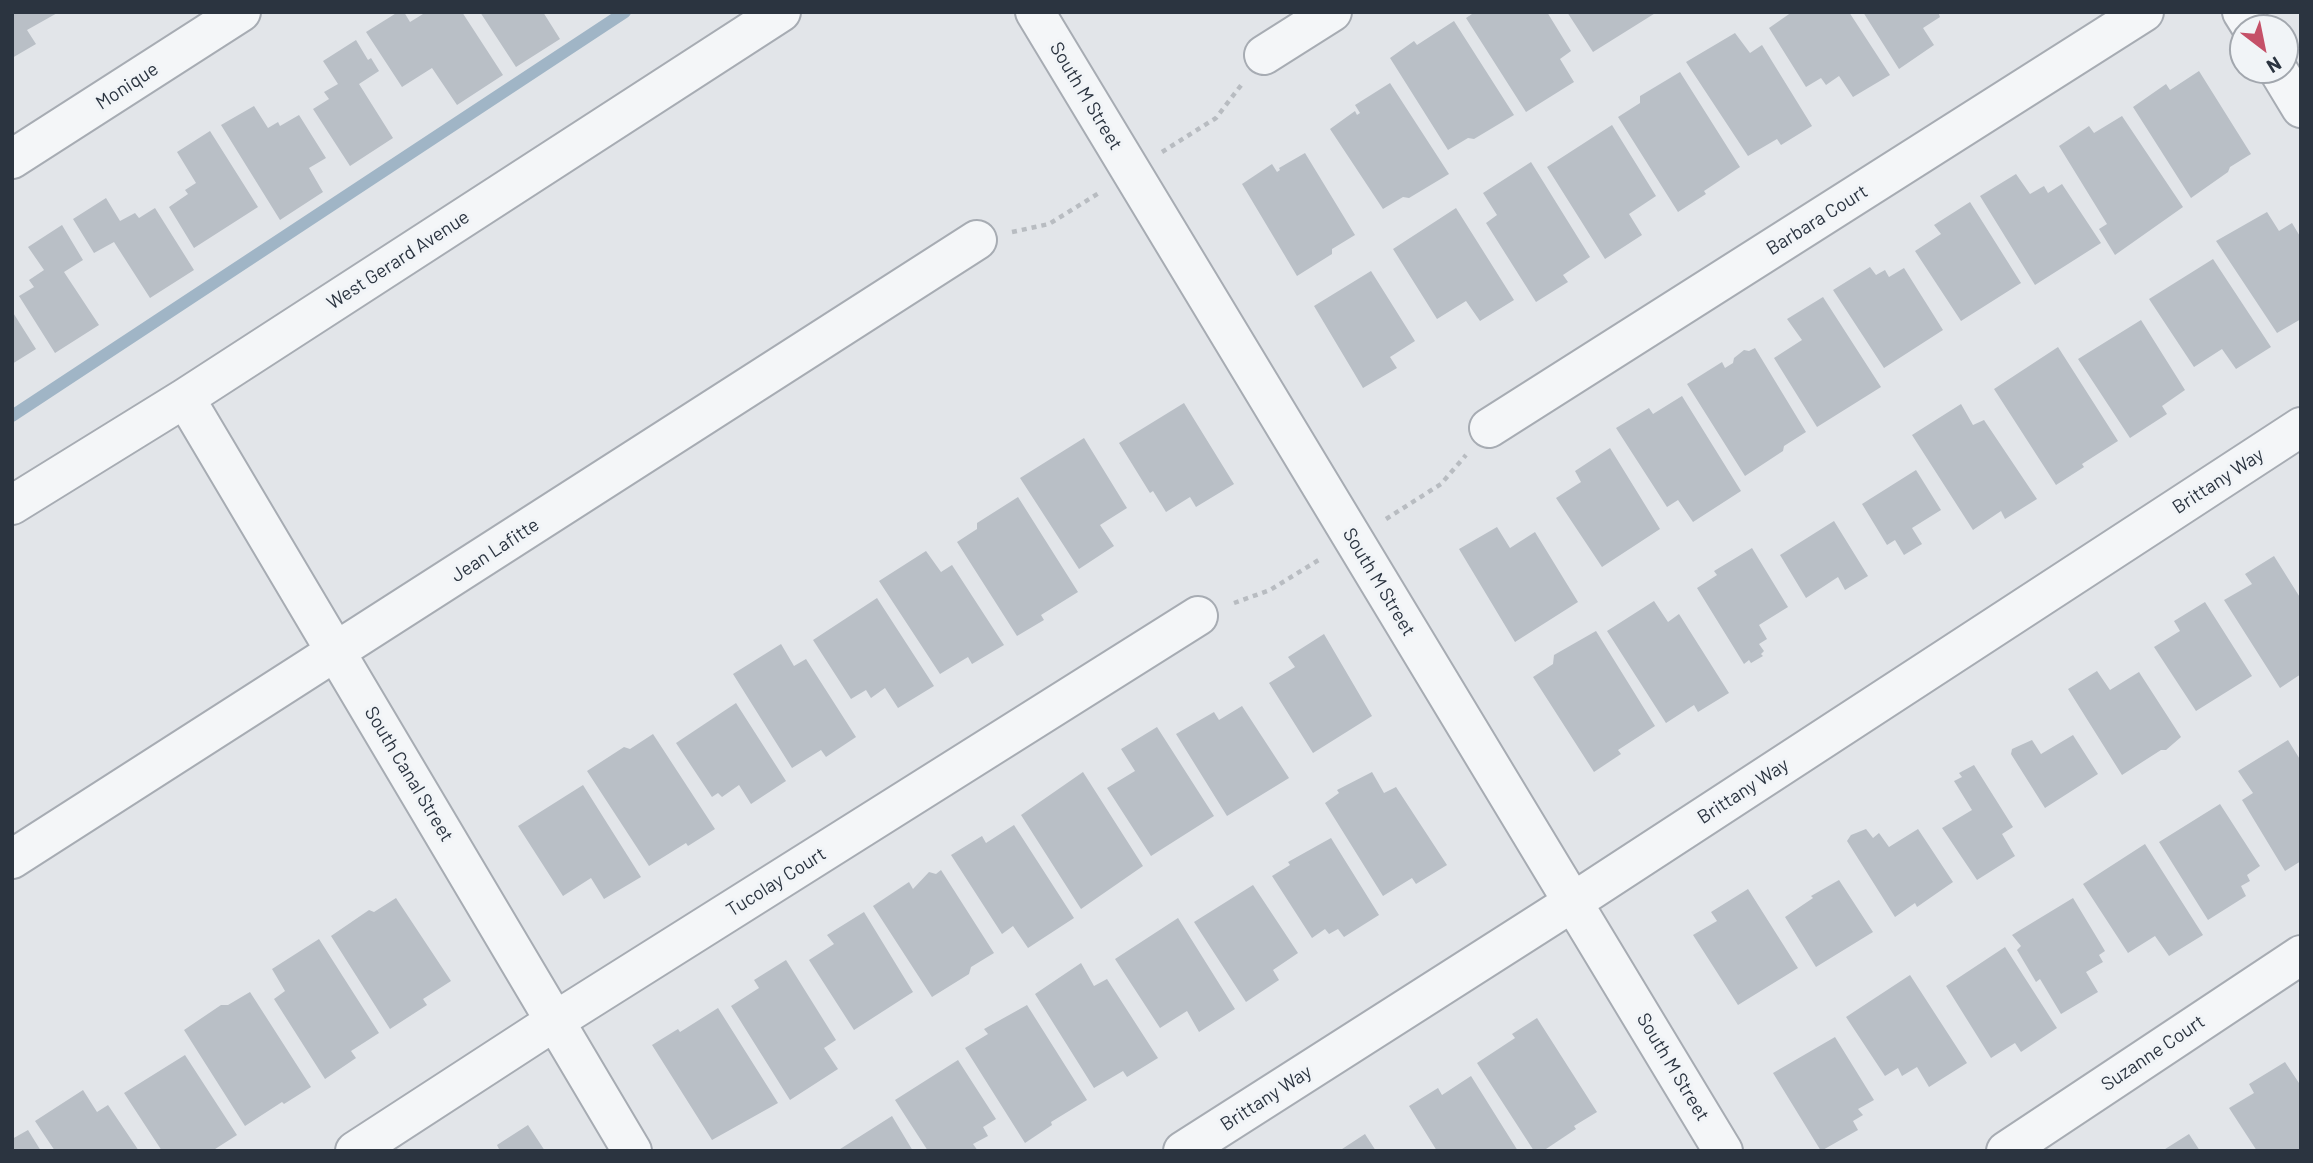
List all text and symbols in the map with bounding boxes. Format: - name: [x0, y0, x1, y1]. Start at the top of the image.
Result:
- north arrow: [2229, 14, 2299, 84]
- street label: South M Street: [1045, 38, 1127, 154]
- text: N: [2263, 52, 2286, 79]
- street label: Monique: [92, 57, 162, 115]
- street label: Barbara Court: [1762, 180, 1872, 260]
- street label: West Gerard Avenue: [322, 205, 474, 315]
- street label: Brittany Way: [2168, 443, 2268, 519]
- street label: Jean Lafitte: [447, 513, 543, 587]
- street label: South M Street: [1338, 524, 1420, 640]
- street label: South Canal Street: [360, 702, 458, 846]
- street label: Brittany Way: [1693, 753, 1793, 829]
- street label: Tucolay Court: [722, 842, 830, 922]
- street label: South M Street: [1632, 1009, 1714, 1125]
- street label: Suzanne Court: [2097, 1010, 2209, 1096]
- street label: Brittany Way: [1216, 1060, 1316, 1136]

